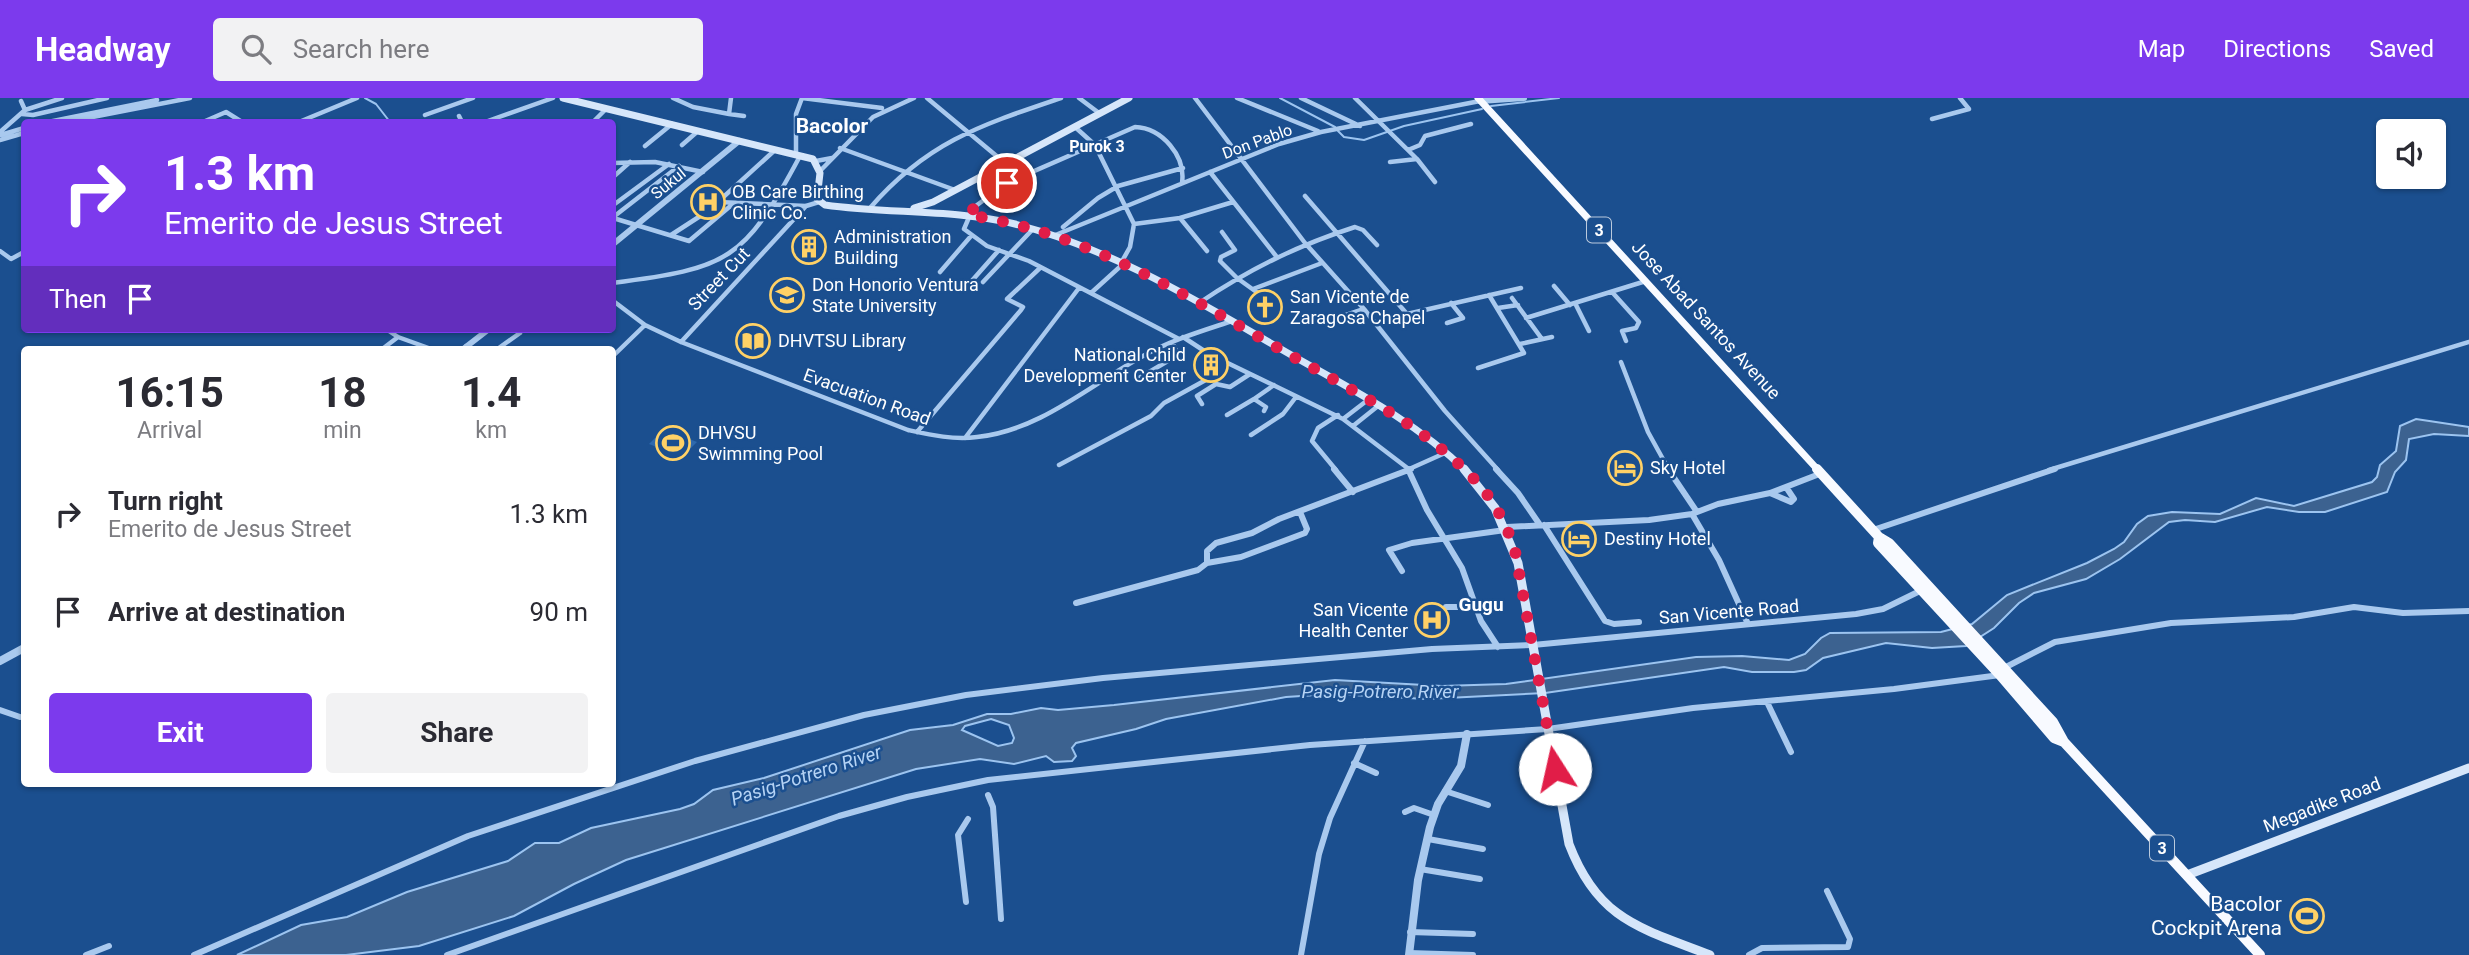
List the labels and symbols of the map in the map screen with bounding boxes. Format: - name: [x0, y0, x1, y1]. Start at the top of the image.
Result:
- district label: Bacolor: [796, 114, 869, 138]
- street label: Don Pablo: [1220, 120, 1295, 163]
- district label: Purok 3: [1069, 137, 1125, 156]
- pin: [977, 153, 1037, 213]
- street label: Sukul: [647, 164, 690, 203]
- place label: OB Care Birthing Clinic Co.: [732, 181, 864, 223]
- hospital icon: OB Care Birthing Clinic Co.: [689, 183, 727, 221]
- road number: 3: [1587, 218, 1611, 242]
- place label: Administration Building: [834, 226, 952, 268]
- building icon: Administration Building: [790, 228, 828, 266]
- street label: Jose Abad Santos Avenue: [1627, 236, 1785, 403]
- street label: Street Cut: [683, 243, 754, 315]
- place label: Don Honorio Ventura State University: [812, 274, 979, 316]
- school or university icon: Don Honorio Ventura State University: [768, 276, 806, 314]
- place label: San Vicente de Zaragosa Chapel: [1290, 286, 1425, 328]
- church icon: San Vicente de Zaragosa Chapel: [1246, 288, 1284, 326]
- library icon: DHVTSU Library: [734, 322, 772, 360]
- place label: DHVTSU Library: [778, 330, 907, 351]
- place label: National Child Development Center: [1023, 344, 1186, 386]
- building icon: National Child Development Center: [1192, 346, 1230, 384]
- street label: Evacuation Road: [801, 364, 934, 429]
- place label: DHVSU Swimming Pool: [698, 422, 823, 464]
- sports icon: DHVSU Swimming Pool: [654, 424, 692, 462]
- hotel icon: Sky Hotel: [1606, 449, 1644, 487]
- place label: Sky Hotel: [1650, 457, 1726, 478]
- hotel icon: Destiny Hotel: [1560, 520, 1598, 558]
- place label: Destiny Hotel: [1604, 528, 1711, 549]
- district label: Gugu: [1458, 593, 1504, 616]
- street label: San Vicente Road: [1658, 595, 1800, 628]
- place label: San Vicente Health Center: [1298, 599, 1408, 641]
- hospital icon: San Vicente Health Center: [1413, 601, 1451, 639]
- water label: Pasig-Potrero River: [1302, 680, 1459, 703]
- position arrow: [1518, 732, 1592, 806]
- water label: Pasig-Potrero River: [728, 740, 885, 811]
- street label: Megadike Road: [2260, 773, 2383, 837]
- road number: 3: [2150, 835, 2174, 860]
- place label: Bacolor Cockpit Arena: [2151, 892, 2282, 940]
- sports icon: Bacolor Cockpit Arena: [2288, 897, 2326, 935]

